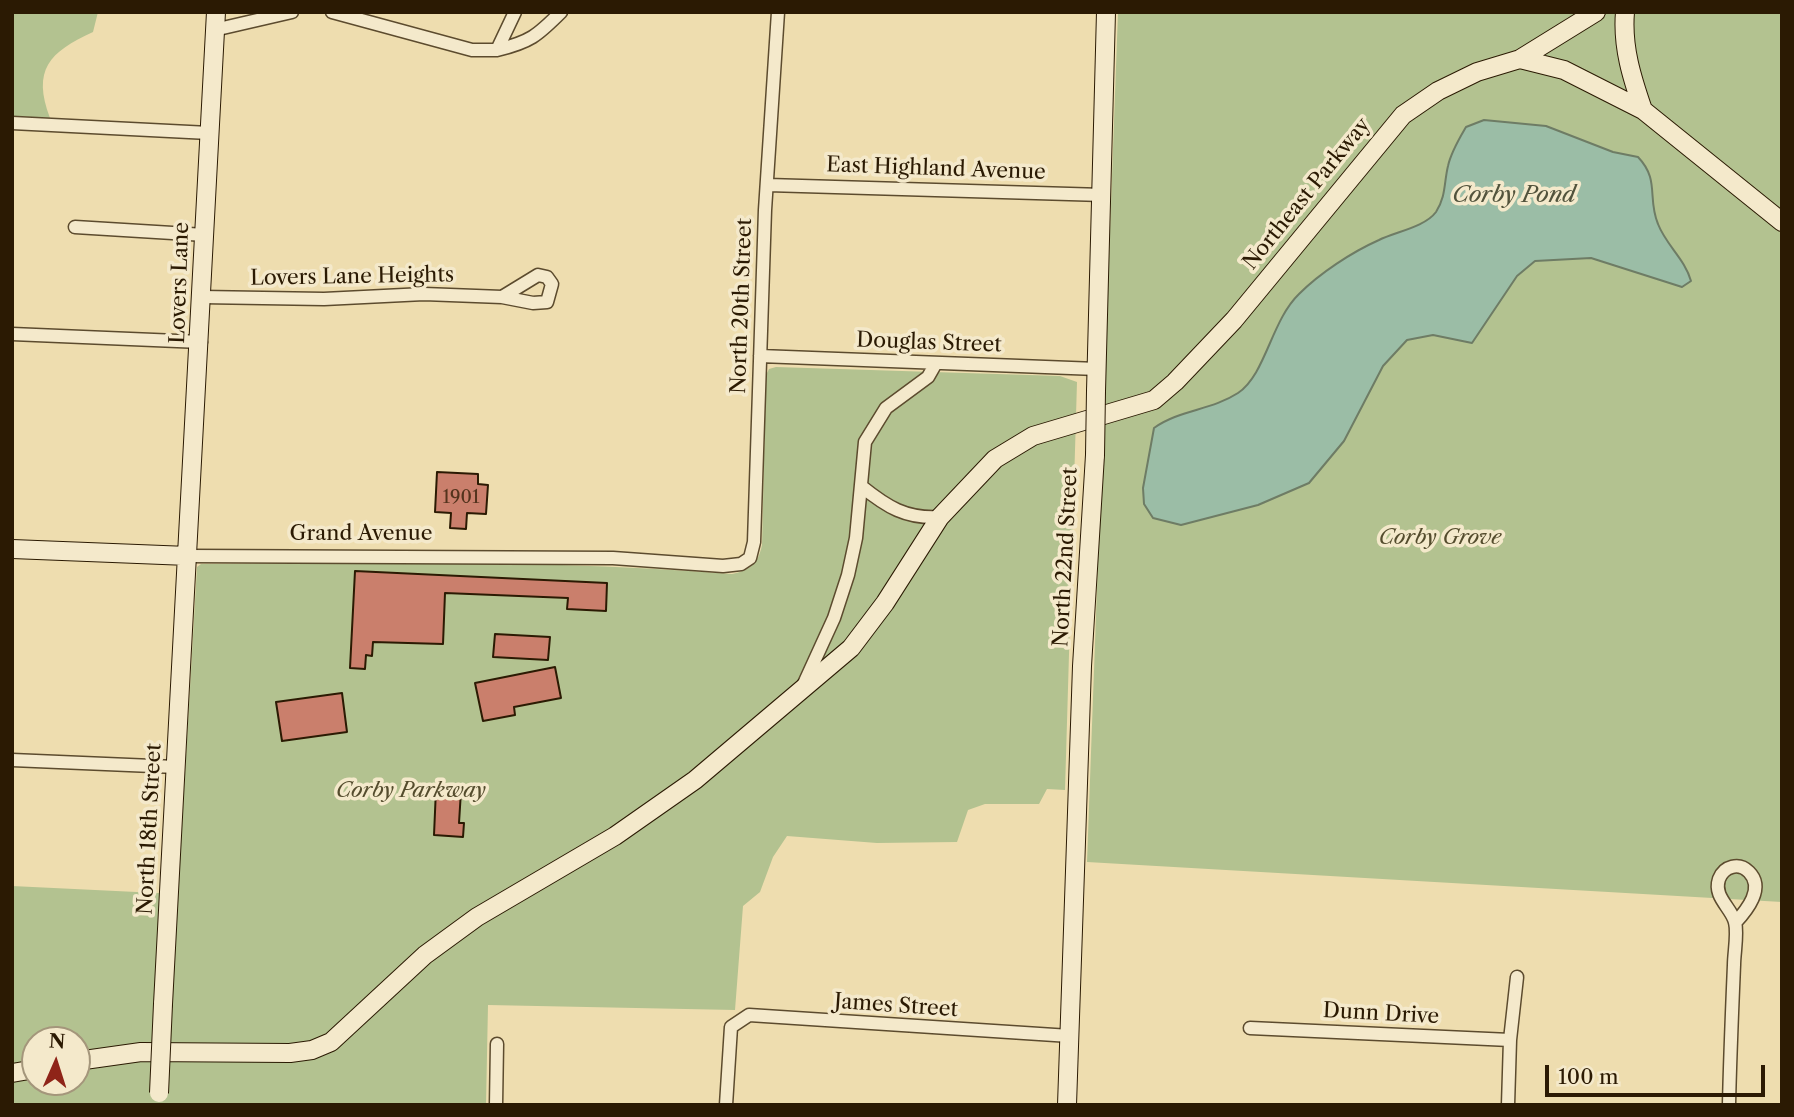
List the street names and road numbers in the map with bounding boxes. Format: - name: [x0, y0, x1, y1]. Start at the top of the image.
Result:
- street label: Northeast Parkway: [1238, 113, 1376, 275]
- street label: East Highland Avenue: [826, 153, 1046, 185]
- street label: North 20th Street: [726, 218, 758, 394]
- street label: Lovers Lane: [165, 222, 195, 344]
- street label: Lovers Lane Heights: [250, 263, 454, 291]
- street label: Douglas Street: [856, 328, 1002, 358]
- street label: North 22nd Street: [1049, 467, 1083, 647]
- street label: Grand Avenue: [290, 521, 432, 547]
- street label: North 18th Street: [133, 743, 167, 915]
- street label: James Street: [833, 989, 959, 1023]
- street label: Dunn Drive: [1322, 998, 1440, 1030]

